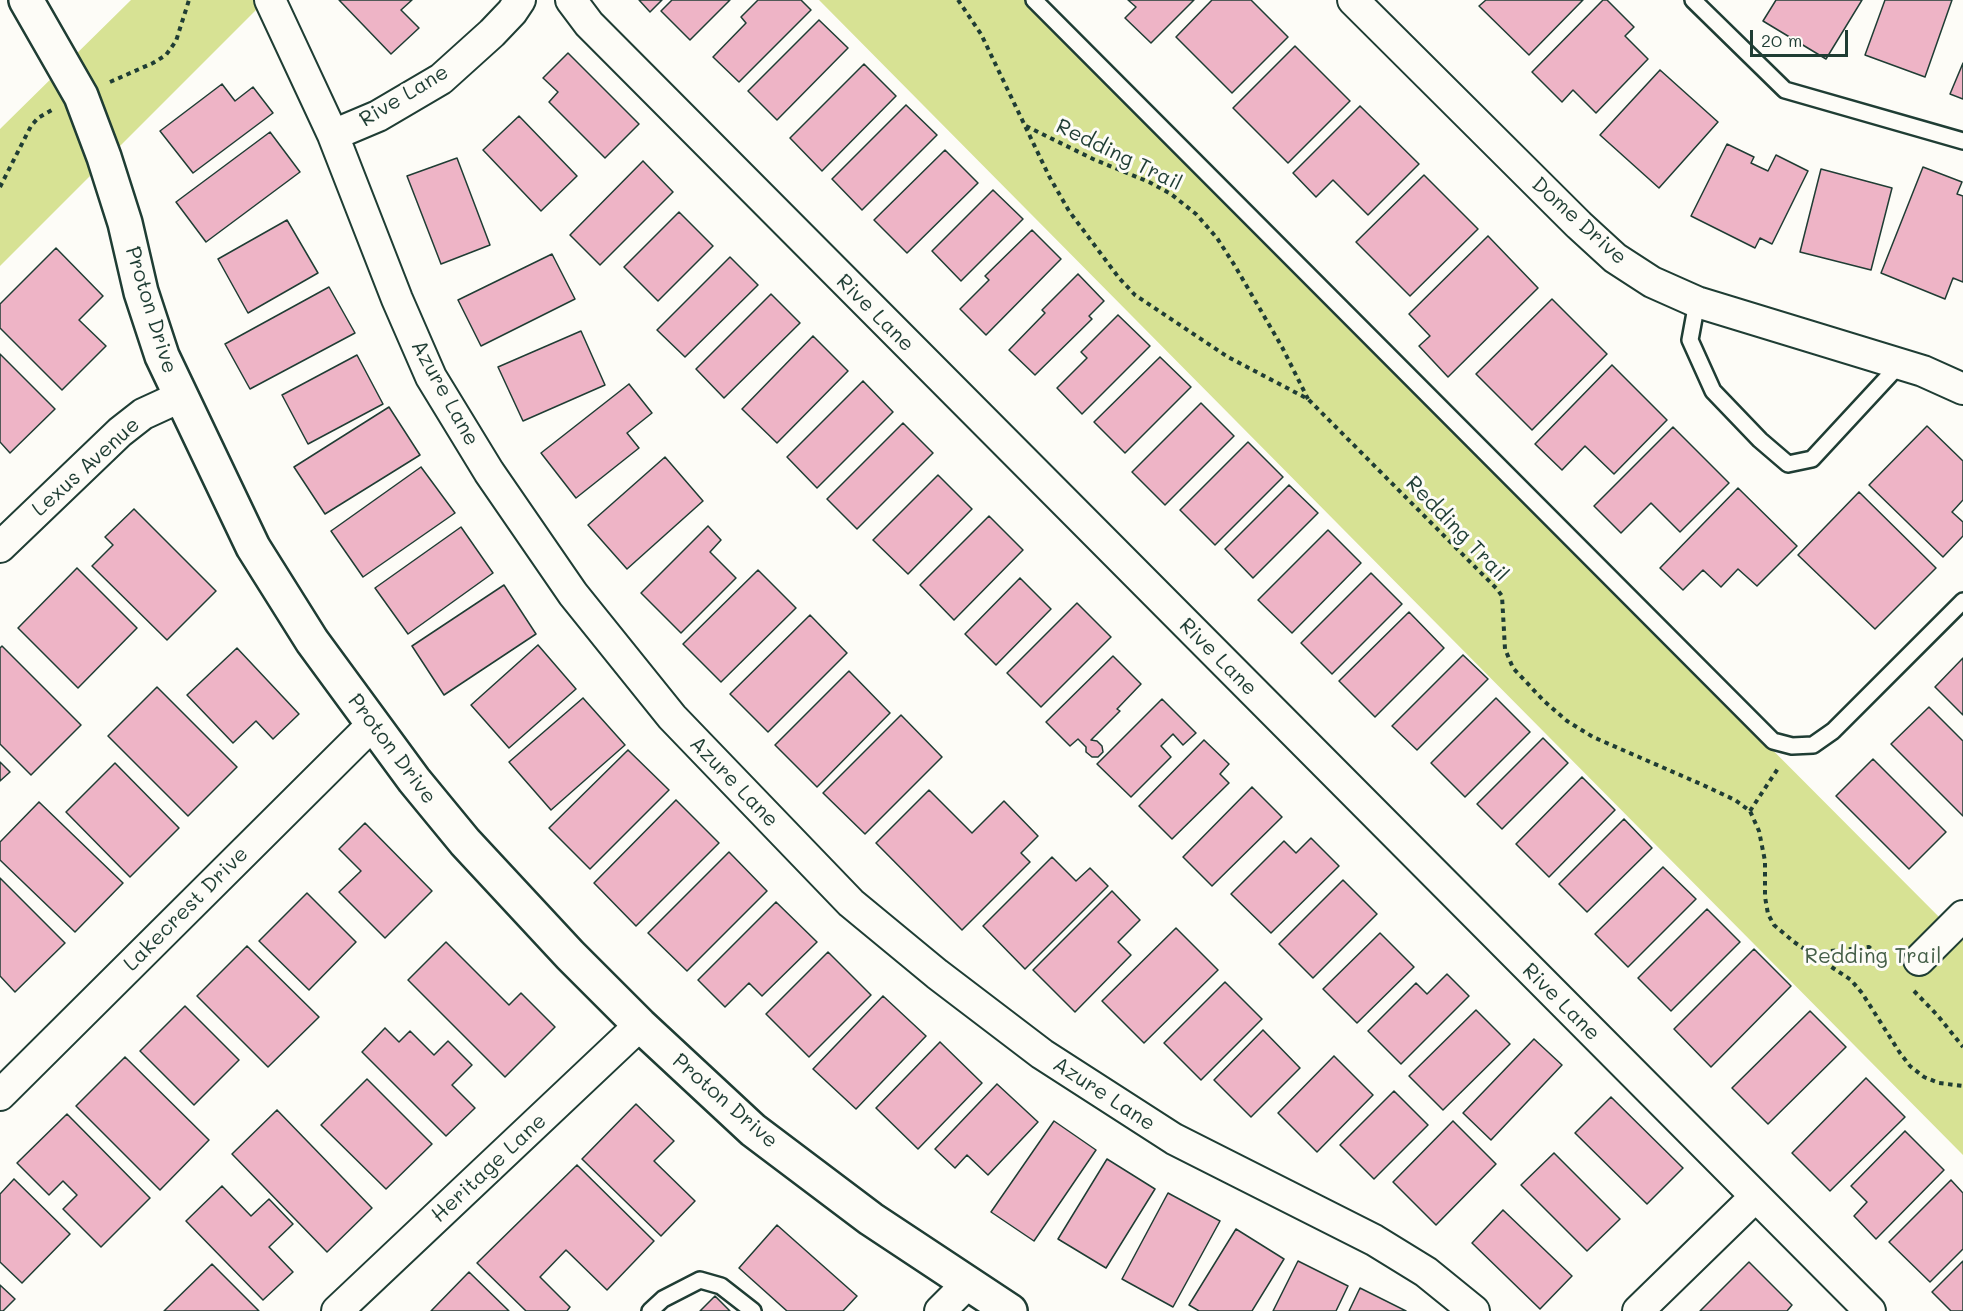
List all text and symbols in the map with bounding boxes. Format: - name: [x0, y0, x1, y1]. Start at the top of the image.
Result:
- scale bar: [1753, 18, 1850, 56]
- text: 20 m: [1761, 28, 1802, 52]
- street label: Rive Lane: [355, 60, 453, 132]
- street label: Redding Trail: [1052, 114, 1186, 196]
- street label: Dome Drive: [1526, 172, 1632, 270]
- street label: Proton Drive: [120, 243, 182, 377]
- street label: Rive Lane: [831, 269, 919, 357]
- street label: Azure Lane: [406, 336, 484, 450]
- street label: Lexus Avenue: [27, 412, 145, 522]
- street label: Redding Trail: [1400, 471, 1514, 587]
- street label: Rive Lane: [1174, 613, 1262, 701]
- street label: Proton Drive: [342, 689, 442, 809]
- street label: Azure Lane: [684, 731, 784, 833]
- street label: Lakecrest Drive: [118, 841, 254, 977]
- park label: Redding Trail: [1804, 944, 1942, 970]
- street label: Rive Lane: [1517, 958, 1605, 1046]
- street label: Proton Drive: [667, 1048, 783, 1154]
- street label: Azure Lane: [1048, 1052, 1160, 1136]
- street label: Heritage Lane: [426, 1108, 552, 1228]

